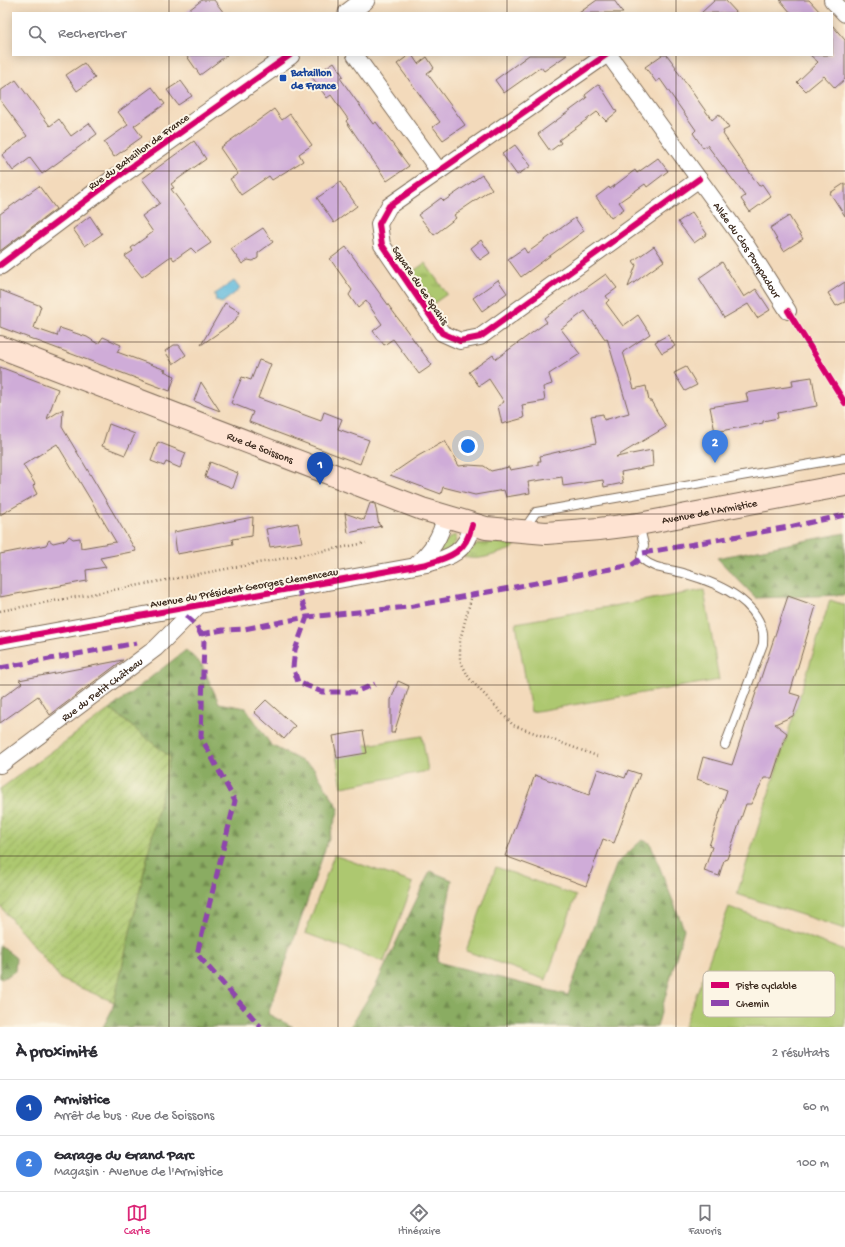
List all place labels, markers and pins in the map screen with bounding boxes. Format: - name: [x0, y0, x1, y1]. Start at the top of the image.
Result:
- place label: Bataillon de France: [290, 67, 337, 93]
- marker: Bataillon de France: [278, 73, 288, 83]
- pin: 2: [702, 430, 728, 463]
- pin: 1: [307, 452, 333, 485]

